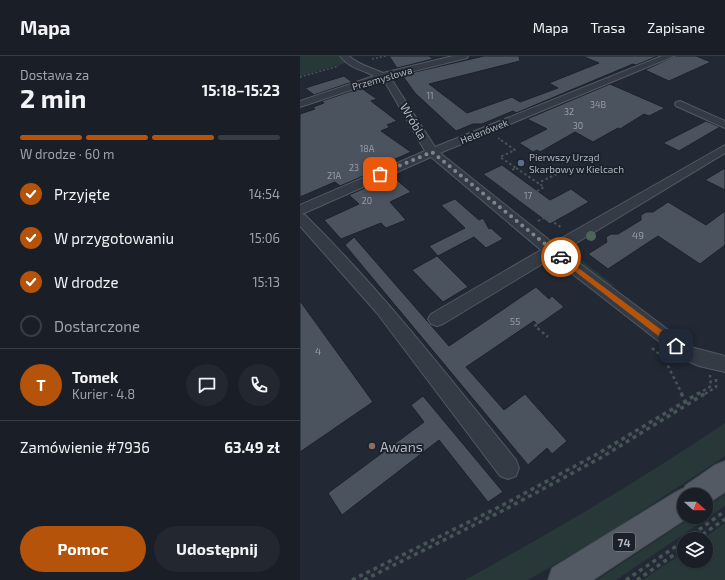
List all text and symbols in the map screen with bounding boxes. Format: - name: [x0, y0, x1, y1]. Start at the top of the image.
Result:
- text: Mapa: [20, 16, 70, 39]
- text: Mapa: [533, 19, 568, 36]
- text: Trasa: [590, 19, 625, 36]
- text: Zapisane: [647, 19, 705, 36]
- street label: Przemysłowa: [350, 64, 414, 92]
- text: Dostawa za: [20, 67, 89, 83]
- text: 15:18–15:23: [202, 81, 280, 99]
- text: 2 min: [20, 82, 86, 113]
- house number: 11: [426, 90, 434, 101]
- house number: 34B: [590, 99, 606, 110]
- street label: Wróbla: [398, 100, 430, 142]
- house number: 32: [564, 106, 574, 117]
- street label: Helenówek: [458, 116, 510, 146]
- house number: 30: [573, 120, 583, 131]
- house number: 18A: [360, 143, 375, 154]
- text: W drodze · 60 m: [20, 146, 114, 162]
- place label: Pierwszy Urząd Skarbowy w Kielcach: [529, 151, 624, 175]
- pin: [363, 157, 397, 191]
- marker: Pierwszy Urząd Skarbowy w Kielcach: [516, 158, 526, 168]
- house number: 23: [349, 162, 359, 173]
- icon: bag: [369, 163, 391, 185]
- house number: 21A: [327, 170, 342, 181]
- icon: check: [20, 183, 42, 205]
- text: Przyjęte: [54, 185, 110, 203]
- text: 14:54: [249, 186, 280, 202]
- house number: 17: [524, 190, 532, 201]
- house number: 20: [362, 195, 372, 206]
- icon: check: [20, 227, 42, 249]
- text: W przygotowaniu: [54, 229, 174, 247]
- house number: 49: [632, 229, 644, 241]
- text: 15:06: [250, 230, 280, 246]
- courier: [541, 237, 581, 277]
- icon: car: [550, 246, 572, 268]
- icon: check: [20, 271, 42, 293]
- text: W drodze: [54, 273, 119, 291]
- text: 15:13: [252, 274, 280, 290]
- house number: 55: [510, 315, 520, 327]
- text: Dostarczone: [54, 317, 140, 335]
- pin: [659, 329, 693, 363]
- icon: home: [665, 335, 687, 357]
- house number: 4: [315, 345, 321, 357]
- button: chat: [186, 364, 228, 406]
- button: phone: [238, 364, 280, 406]
- text: Tomek: [72, 368, 118, 386]
- text: T: [36, 376, 46, 394]
- text: Kurier · 4.8: [72, 386, 135, 402]
- text: Zamówienie #7936: [20, 438, 150, 456]
- text: 63.49 zł: [224, 438, 280, 456]
- place label: Awans: [380, 438, 423, 455]
- marker: Awans: [367, 441, 377, 451]
- north arrow: [677, 488, 713, 524]
- map controls: [677, 488, 713, 568]
- button: Pomoc: [20, 526, 146, 572]
- button: Udostępnij: [154, 526, 280, 572]
- button: layers: [677, 532, 713, 568]
- road number: 74: [613, 533, 635, 551]

